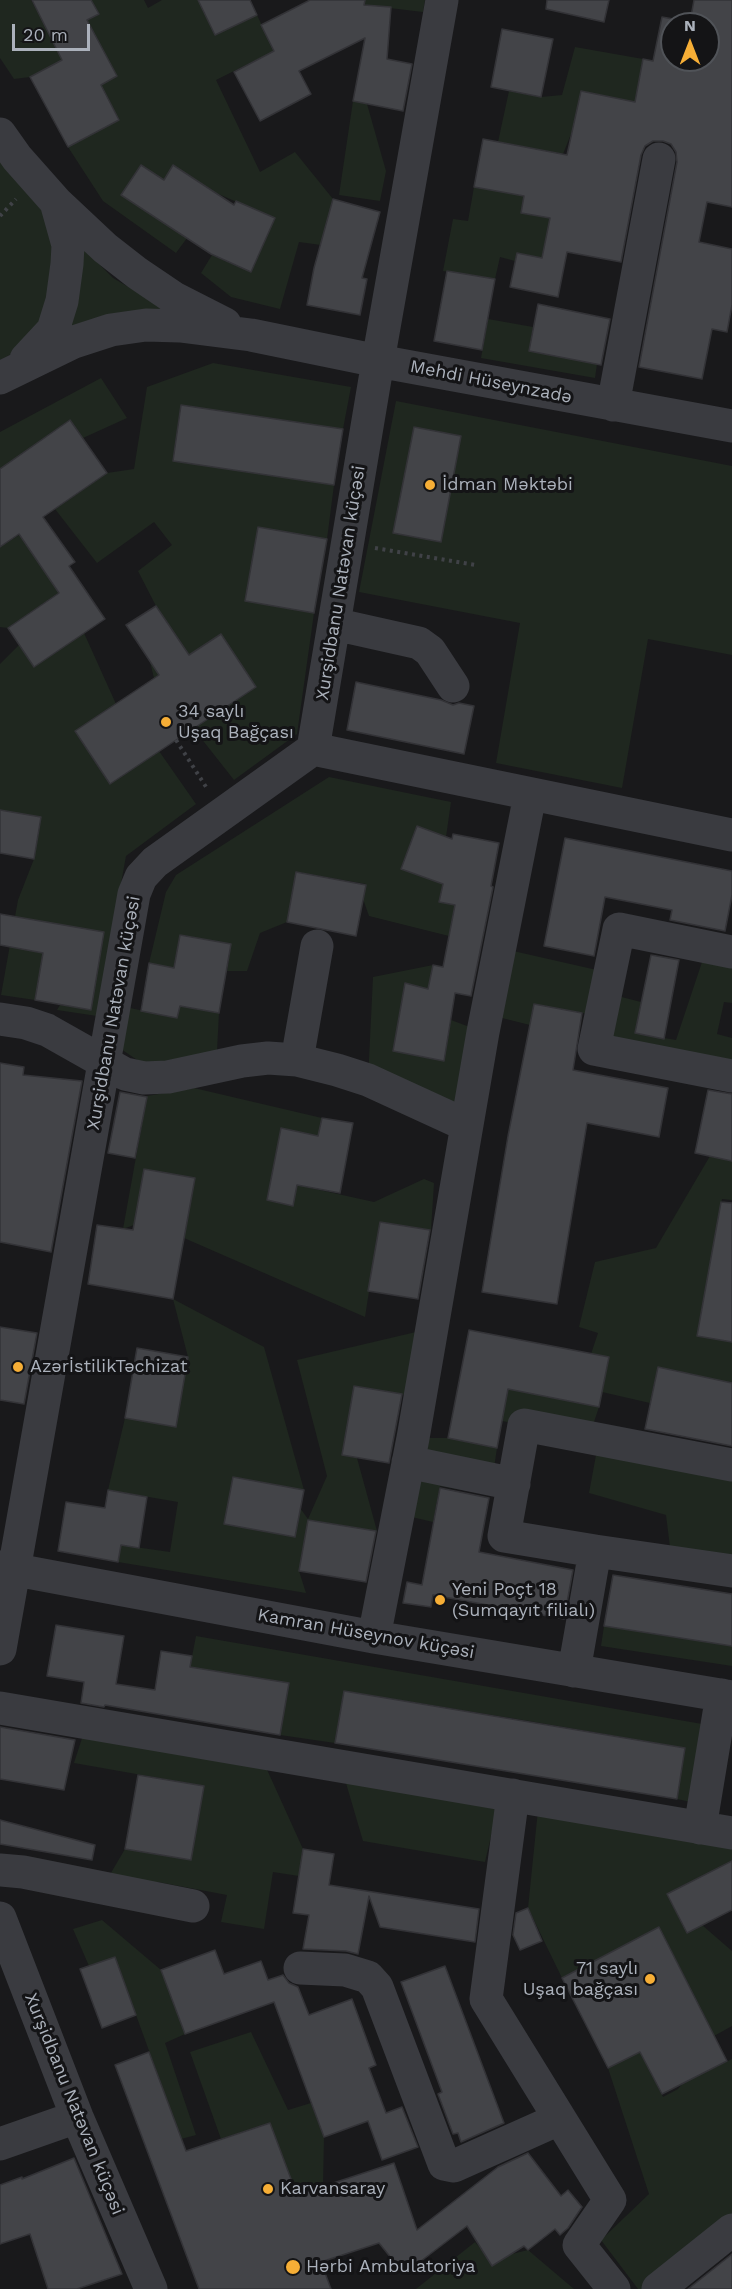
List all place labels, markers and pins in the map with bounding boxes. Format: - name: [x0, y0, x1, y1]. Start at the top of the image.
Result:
- place label: İdman Məktəbi: [442, 474, 573, 496]
- marker: İdman Məktəbi: [423, 478, 437, 492]
- place label: 34 saylı Uşaq Bağçası: [178, 701, 294, 744]
- marker: 34 saylı Uşaq Bağçası: [159, 715, 173, 729]
- place label: AzərİstilikTəchizat: [30, 1356, 187, 1378]
- marker: AzərİstilikTəchizat: [11, 1360, 25, 1374]
- place label: Yeni Poçt 18 (Sumqayıt filialı): [452, 1579, 595, 1622]
- marker: Yeni Poçt 18 (Sumqayıt filialı): [433, 1593, 447, 1607]
- place label: 71 saylı Uşaq bağçası: [523, 1958, 638, 2000]
- marker: 71 saylı Uşaq bağçası: [643, 1972, 657, 1986]
- place label: Karvansaray: [280, 2178, 385, 2200]
- marker: Karvansaray: [261, 2182, 275, 2196]
- place label: Hərbi Ambulatoriya: [306, 2256, 475, 2278]
- marker: Hərbi Ambulatoriya: [284, 2258, 302, 2276]

